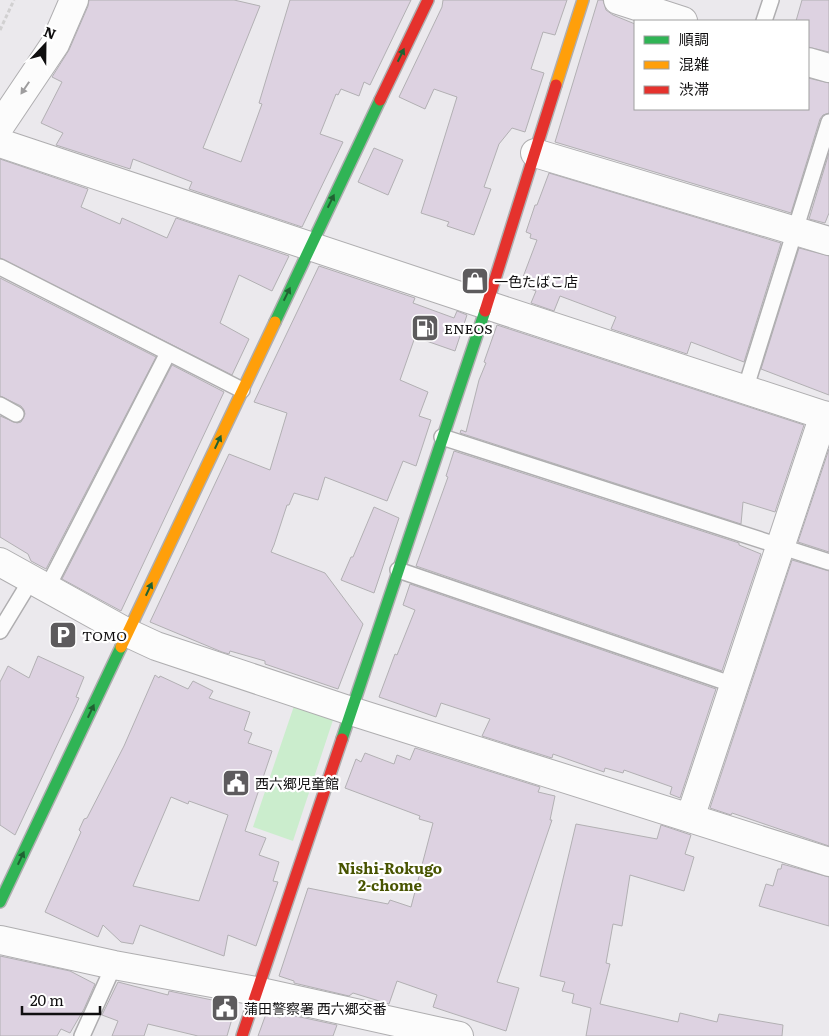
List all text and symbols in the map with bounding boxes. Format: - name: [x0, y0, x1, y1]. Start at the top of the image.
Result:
- north arrow: [20, 20, 70, 70]
- legend: [634, 20, 809, 110]
- text: N: [41, 21, 60, 44]
- text: 順調: [679, 27, 709, 50]
- one-way arrow: [398, 48, 406, 62]
- text: 混雑: [679, 52, 709, 75]
- text: 渋滞: [679, 77, 709, 100]
- one-way arrow: [20, 82, 30, 95]
- one-way arrow: [327, 194, 335, 208]
- shop icon: 一色たばこ店: [460, 266, 490, 296]
- place label: 一色たばこ店: [494, 271, 578, 291]
- one-way arrow: [283, 287, 291, 301]
- fuel station icon: ENEOS: [410, 313, 440, 343]
- place label: ENEOS: [444, 318, 493, 338]
- one-way arrow: [214, 434, 223, 449]
- one-way arrow: [145, 581, 153, 596]
- parking icon: TOMO: [48, 620, 78, 650]
- place label: TOMO: [82, 625, 127, 645]
- one-way arrow: [87, 704, 95, 718]
- public building icon: 西六郷児童館: [221, 768, 251, 798]
- place label: 西六郷児童館: [255, 773, 339, 793]
- one-way arrow: [17, 851, 25, 865]
- district label: Nishi-Rokugo 2-chome: [338, 856, 442, 896]
- scale bar: [22, 984, 100, 1016]
- text: 20 m: [30, 988, 64, 1011]
- public building icon: 蒲田警察署 西六郷交番: [210, 993, 240, 1023]
- place label: 蒲田警察署 西六郷交番: [244, 998, 387, 1018]

